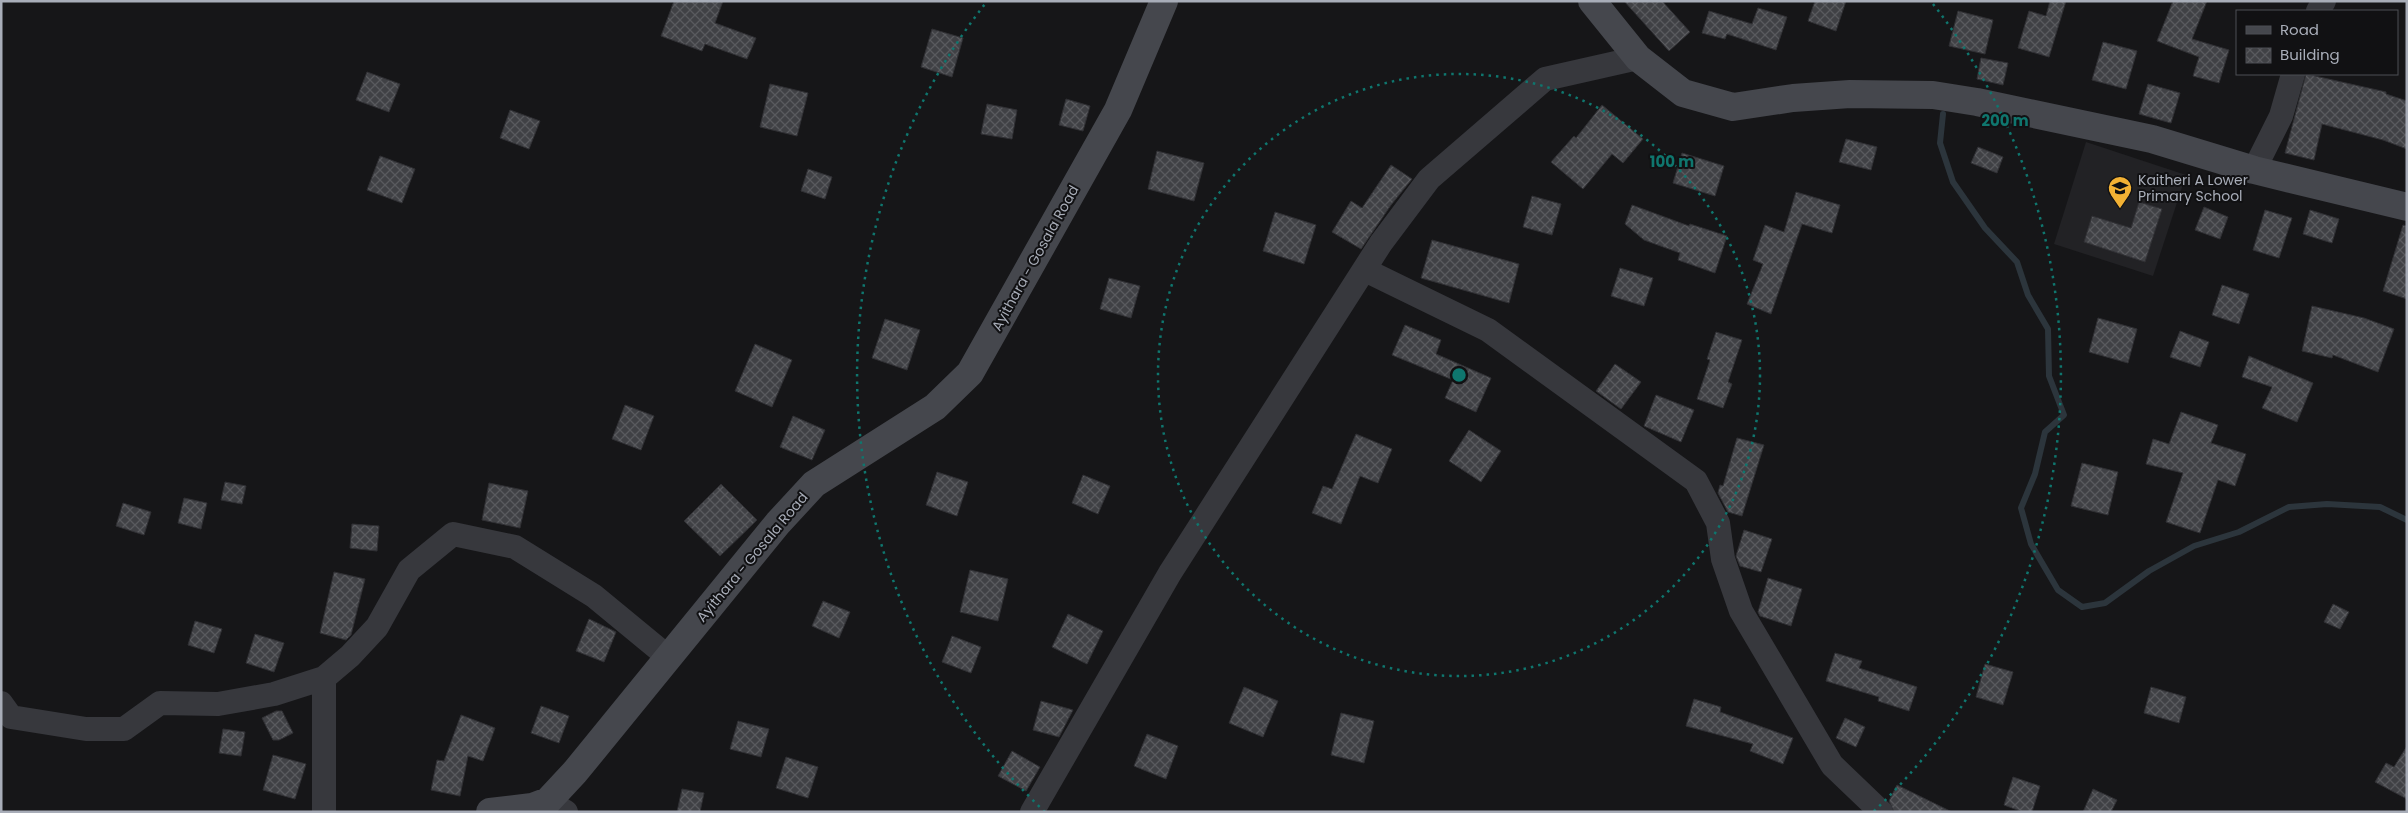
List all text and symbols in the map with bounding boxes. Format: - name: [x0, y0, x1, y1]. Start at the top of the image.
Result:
- legend: [2236, 10, 2398, 75]
- text: Road: [2280, 19, 2319, 40]
- text: Building: [2280, 44, 2340, 65]
- text: 200 m: [1981, 110, 2029, 131]
- text: 100 m: [1650, 151, 1694, 172]
- place label: Kaitheri A Lower Primary School: [2138, 170, 2248, 206]
- school or university icon: Kaitheri A Lower Primary School: [2107, 175, 2133, 209]
- street label: Ayithara - Gosala Road: [987, 182, 1083, 334]
- centre of rings: [1450, 366, 1468, 384]
- street label: Ayithara - Gosala Road: [692, 488, 812, 626]

